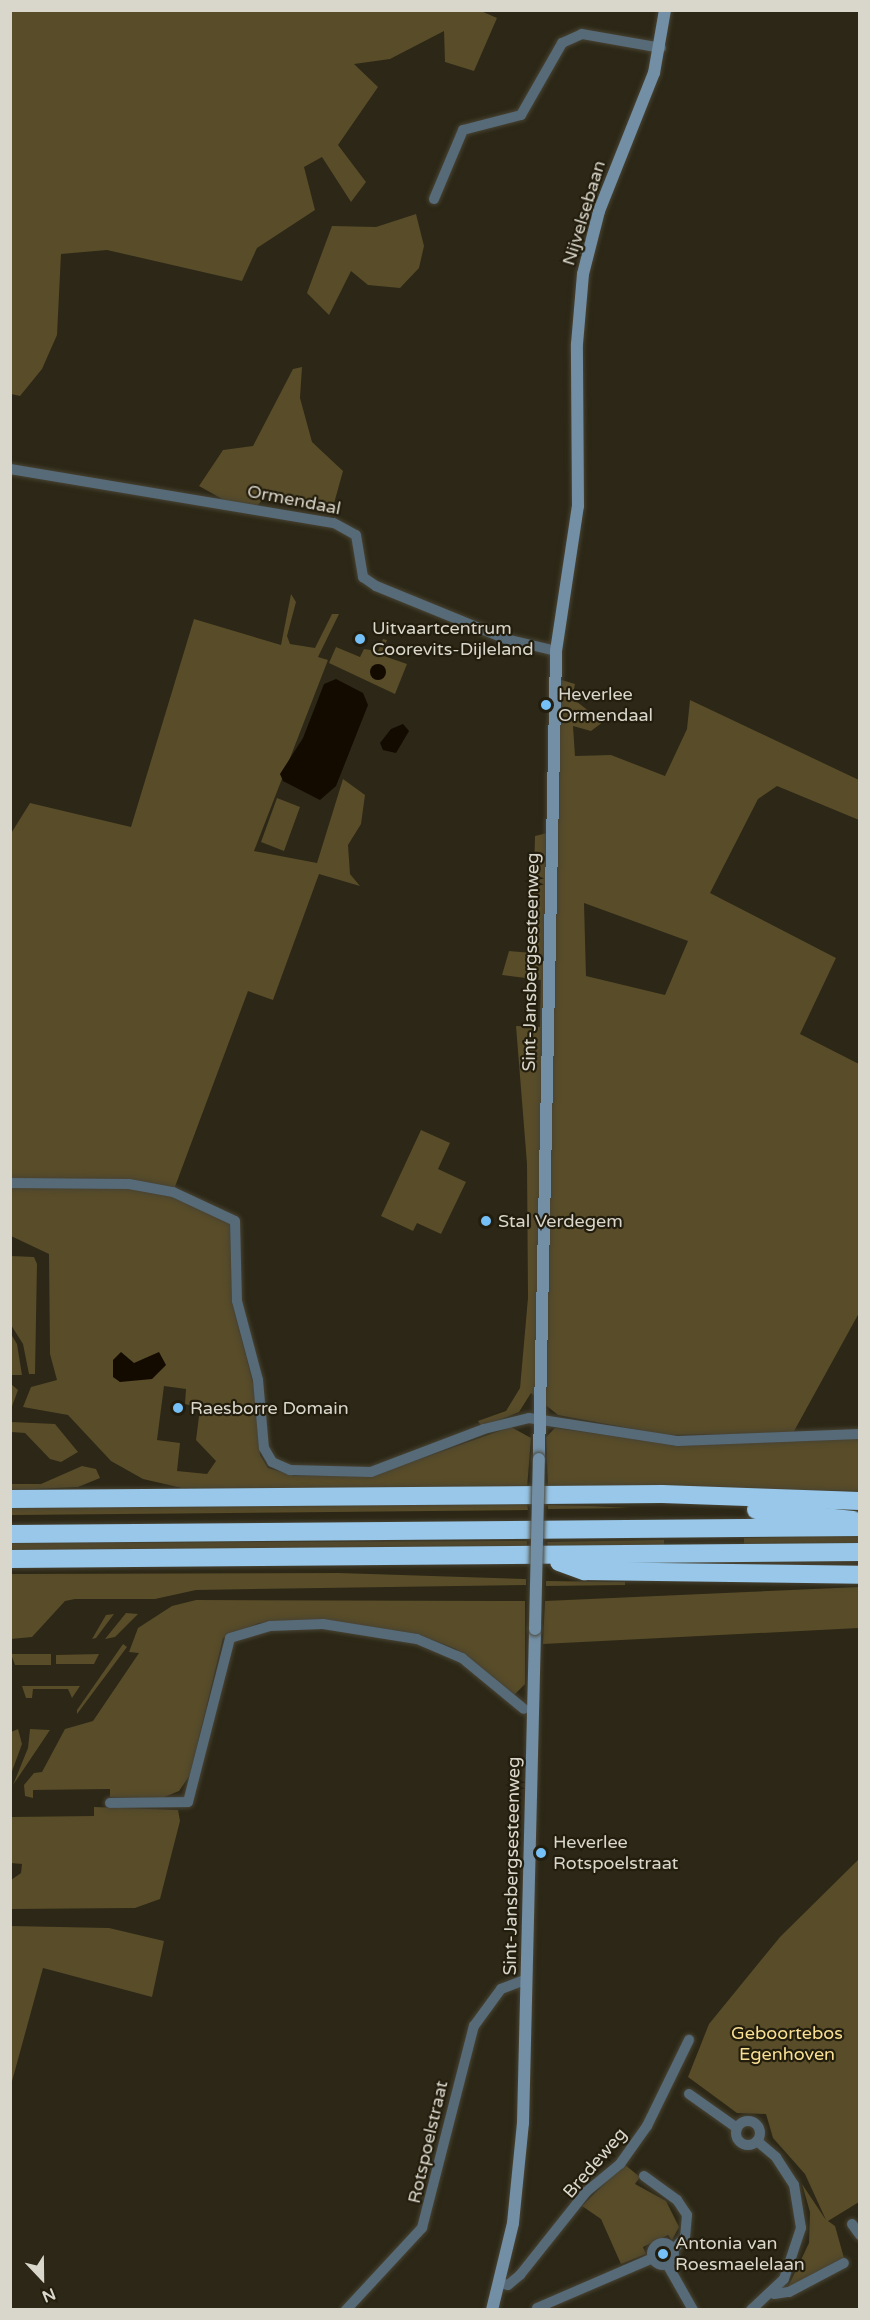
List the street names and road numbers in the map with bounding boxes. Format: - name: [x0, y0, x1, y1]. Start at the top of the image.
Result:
- street label: Nijvelsebaan: [558, 158, 610, 268]
- street label: Ormendaal: [245, 480, 343, 520]
- street label: Sint-Jansbergsesteenweg: [518, 852, 544, 1072]
- street label: Sint-Jansbergsesteenweg: [499, 1756, 525, 1976]
- street label: Rotspoelstraat: [403, 2078, 453, 2206]
- street label: Bredeweg: [559, 2123, 631, 2203]

